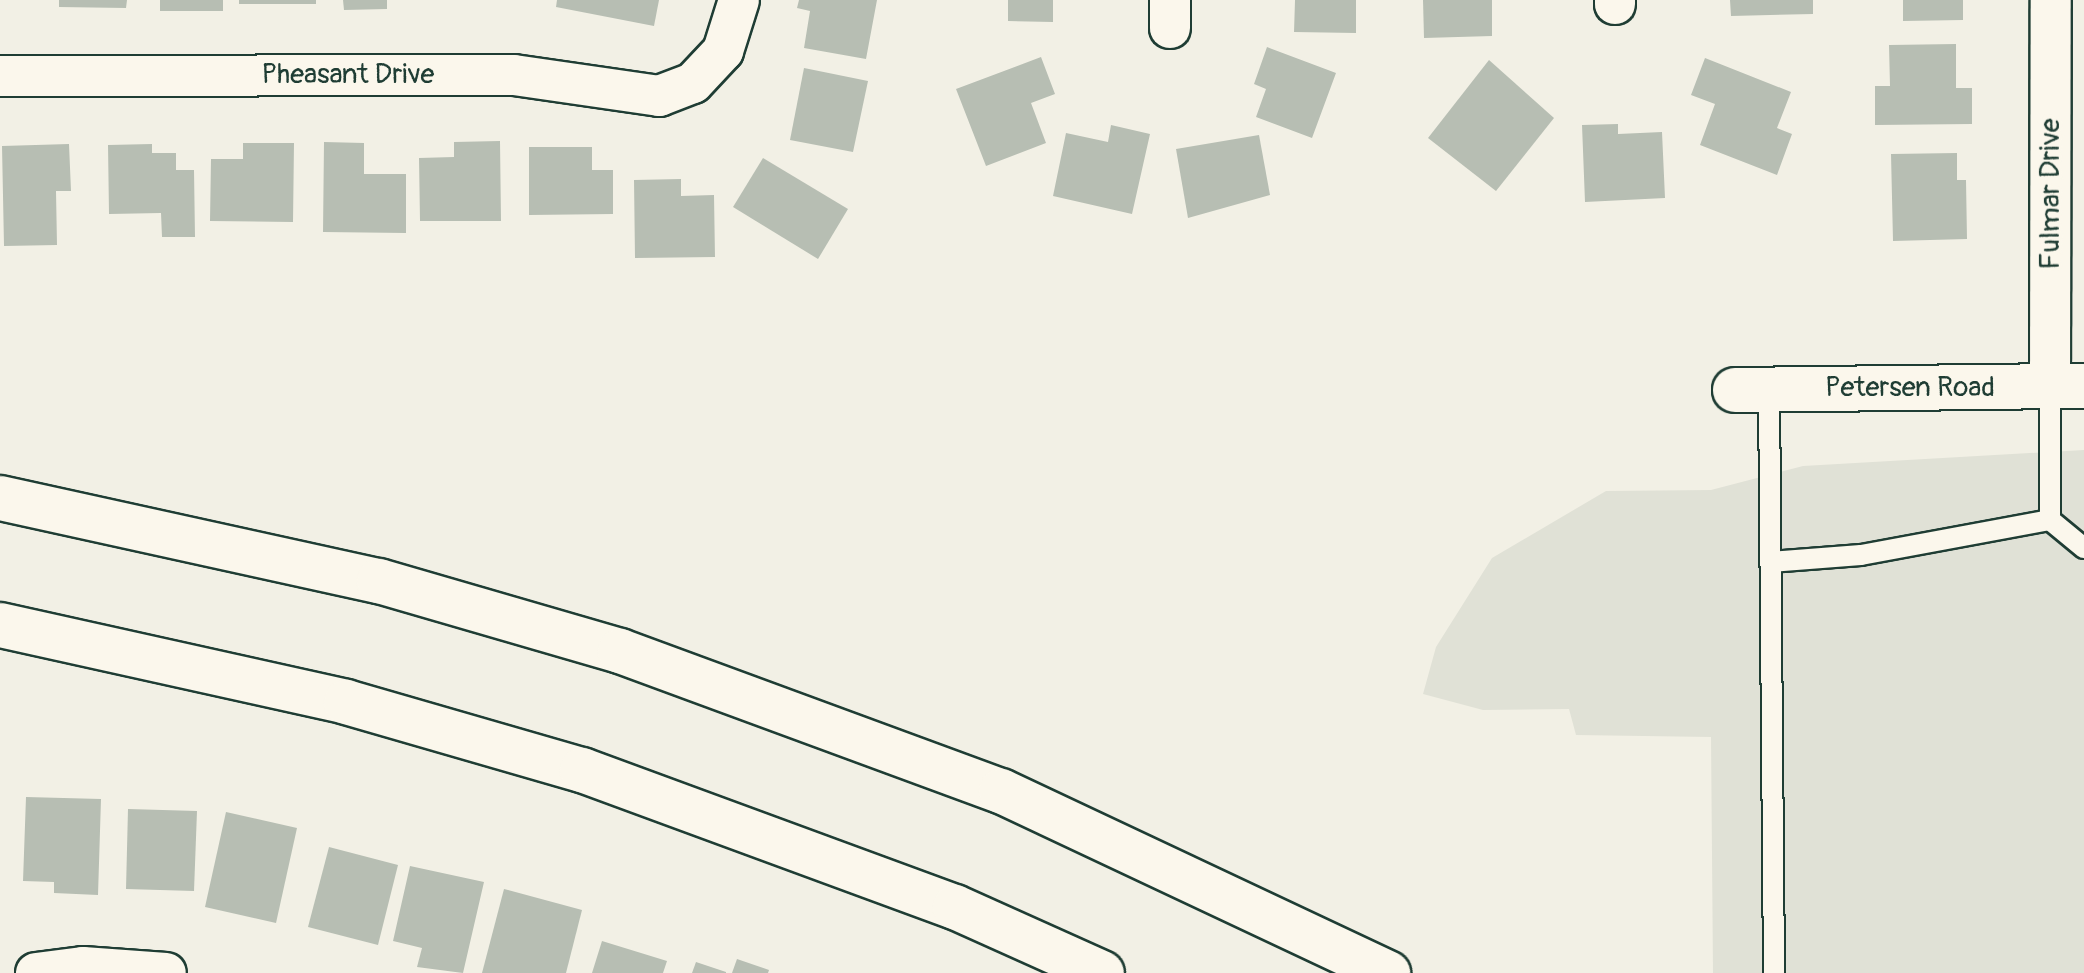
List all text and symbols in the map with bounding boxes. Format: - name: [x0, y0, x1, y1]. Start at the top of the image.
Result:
- street label: Pheasant Drive: [262, 58, 434, 92]
- street label: Fulmar Drive: [2034, 118, 2068, 270]
- street label: Petersen Road: [1825, 371, 1995, 405]

